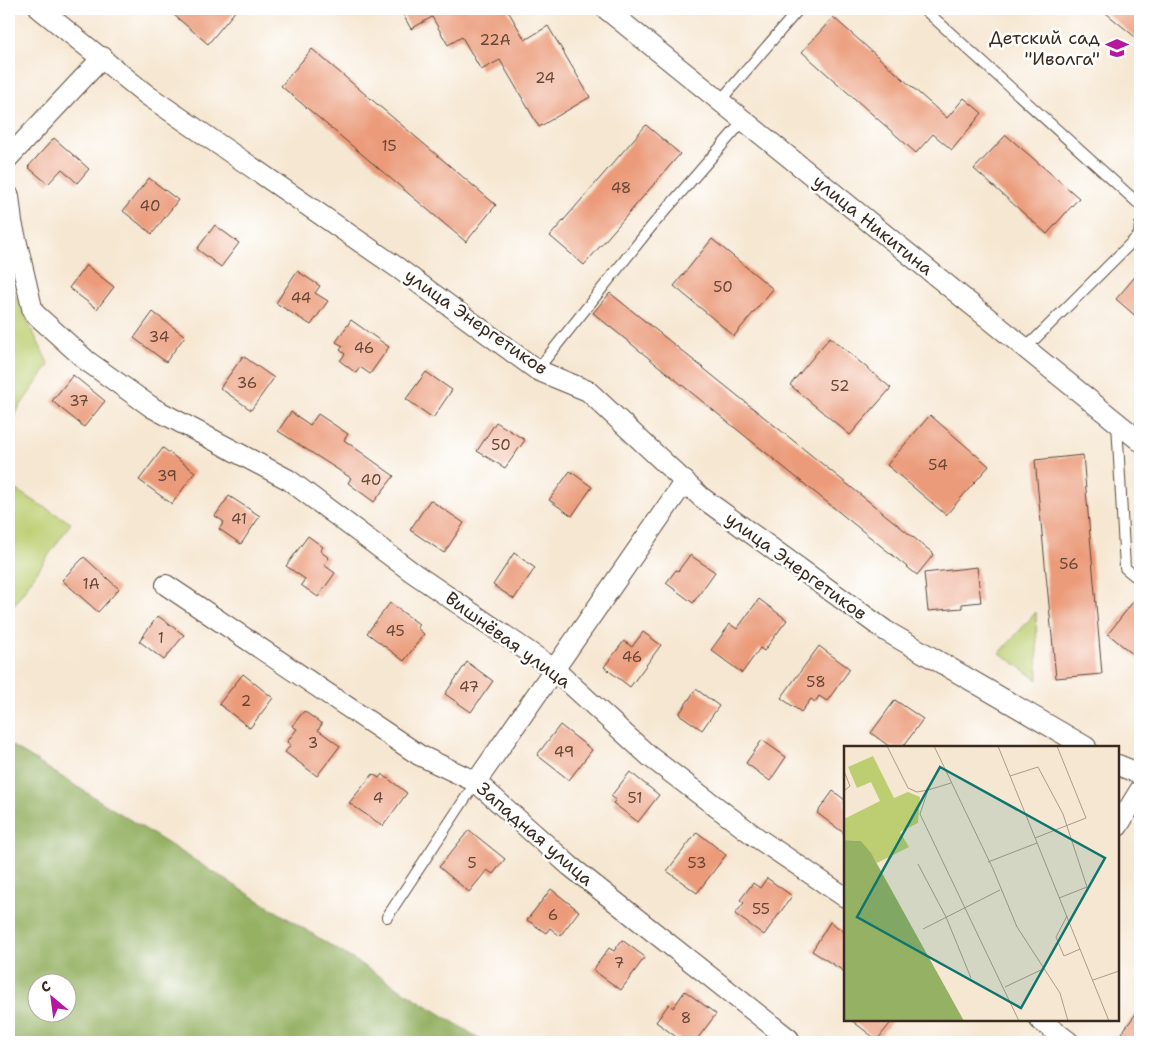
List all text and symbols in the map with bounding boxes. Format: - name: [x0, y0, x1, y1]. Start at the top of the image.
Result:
- place label: Детский сад "Иволга": [989, 26, 1101, 71]
- house number: 22А: [479, 30, 511, 50]
- school or university icon: Детский сад "Иволга": [1104, 35, 1130, 61]
- house number: 24: [535, 68, 555, 88]
- house number: 15: [381, 136, 397, 156]
- street label: улица Никитина: [808, 169, 938, 281]
- house number: 48: [611, 178, 631, 198]
- house number: 40: [140, 196, 160, 216]
- street label: улица Энергетиков: [400, 264, 552, 380]
- house number: 50: [713, 277, 733, 297]
- house number: 44: [291, 288, 311, 308]
- house number: 34: [149, 327, 169, 347]
- house number: 46: [354, 338, 374, 358]
- house number: 36: [237, 373, 257, 393]
- house number: 52: [831, 376, 849, 396]
- house number: 37: [69, 391, 89, 411]
- house number: 50: [491, 435, 511, 455]
- house number: 54: [928, 455, 948, 475]
- house number: 39: [157, 466, 177, 486]
- house number: 40: [361, 470, 381, 490]
- street label: улица Энергетиков: [720, 506, 872, 626]
- house number: 41: [231, 509, 247, 529]
- house number: 56: [1059, 554, 1079, 574]
- house number: 1А: [82, 574, 100, 594]
- street label: Вишнёвая улица: [440, 586, 576, 694]
- house number: 45: [385, 621, 405, 641]
- house number: 1: [158, 628, 164, 648]
- house number: 46: [622, 647, 642, 667]
- house number: 58: [806, 672, 826, 692]
- house number: 47: [459, 677, 479, 697]
- house number: 2: [241, 691, 251, 711]
- house number: 3: [308, 733, 318, 753]
- house number: 49: [554, 742, 574, 762]
- inset map: [844, 746, 1119, 1021]
- street label: Западная улица: [472, 777, 598, 891]
- house number: 4: [373, 788, 383, 808]
- house number: 51: [628, 788, 642, 808]
- house number: 5: [467, 853, 477, 873]
- house number: 53: [688, 853, 707, 873]
- house number: 55: [752, 899, 770, 919]
- house number: 6: [548, 905, 558, 925]
- house number: 7: [614, 953, 624, 973]
- north arrow: [28, 974, 78, 1024]
- text: С: [38, 977, 54, 997]
- house number: 8: [681, 1008, 691, 1028]

